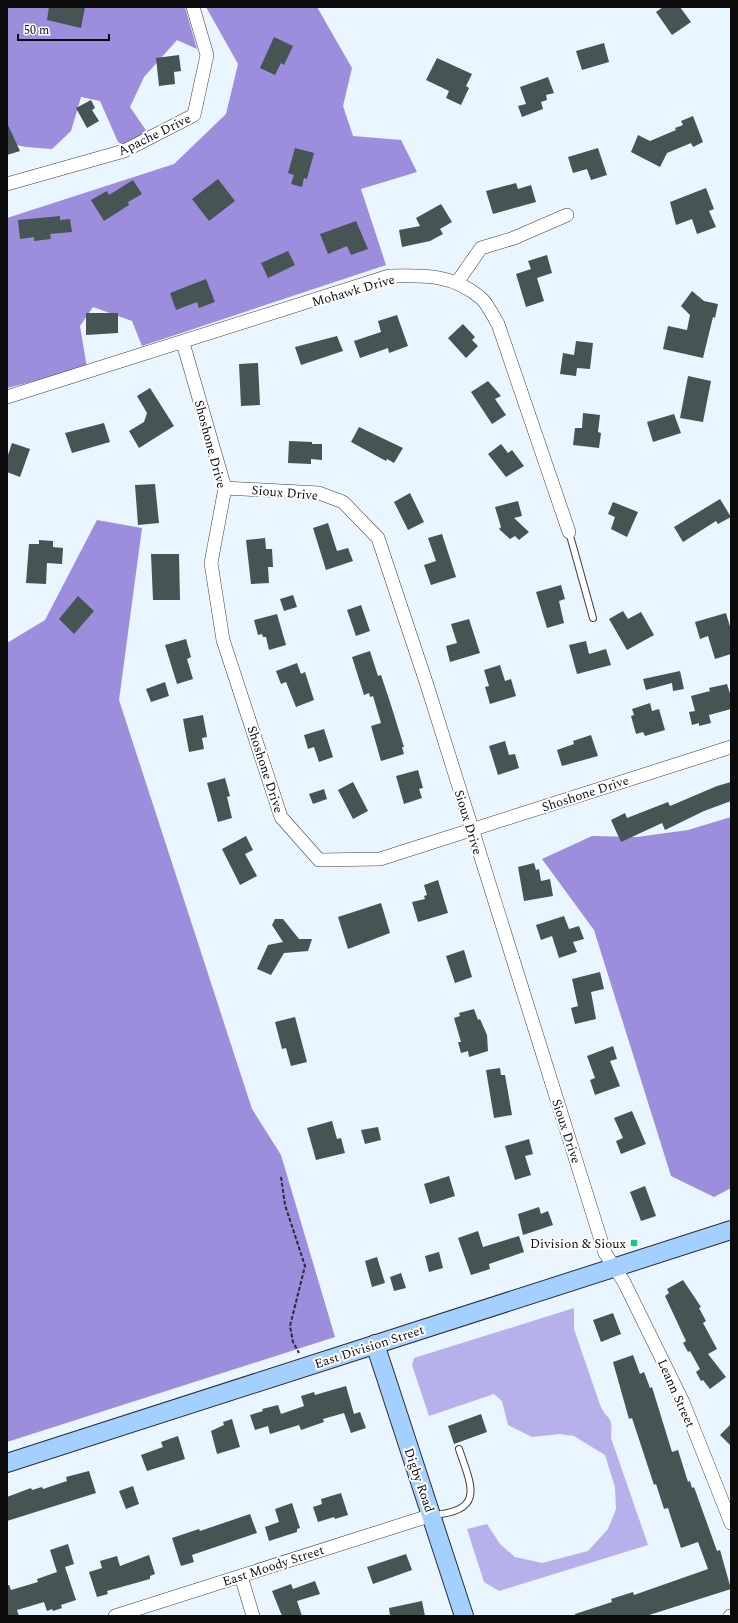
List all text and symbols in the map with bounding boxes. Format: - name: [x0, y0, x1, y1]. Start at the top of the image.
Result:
- scale bar: [18, 16, 109, 42]
- text: 50 m: [24, 21, 49, 40]
- street label: Apache Drive: [115, 109, 194, 161]
- street label: Mohawk Drive: [309, 270, 397, 312]
- street label: Shoshone Drive: [189, 398, 231, 491]
- street label: Sioux Drive: [251, 480, 319, 506]
- street label: Shoshone Drive: [242, 723, 289, 816]
- street label: Shoshone Drive: [539, 770, 632, 817]
- street label: Sioux Drive: [449, 787, 487, 857]
- street label: Sioux Drive: [546, 1096, 586, 1166]
- place label: Division & Sioux: [530, 1234, 627, 1254]
- marker: Division & Sioux: [629, 1238, 639, 1248]
- street label: East Division Street: [312, 1320, 427, 1374]
- street label: Leann Street: [652, 1356, 700, 1431]
- street label: Digby Road: [399, 1445, 439, 1515]
- street label: East Moody Street: [220, 1540, 327, 1592]

